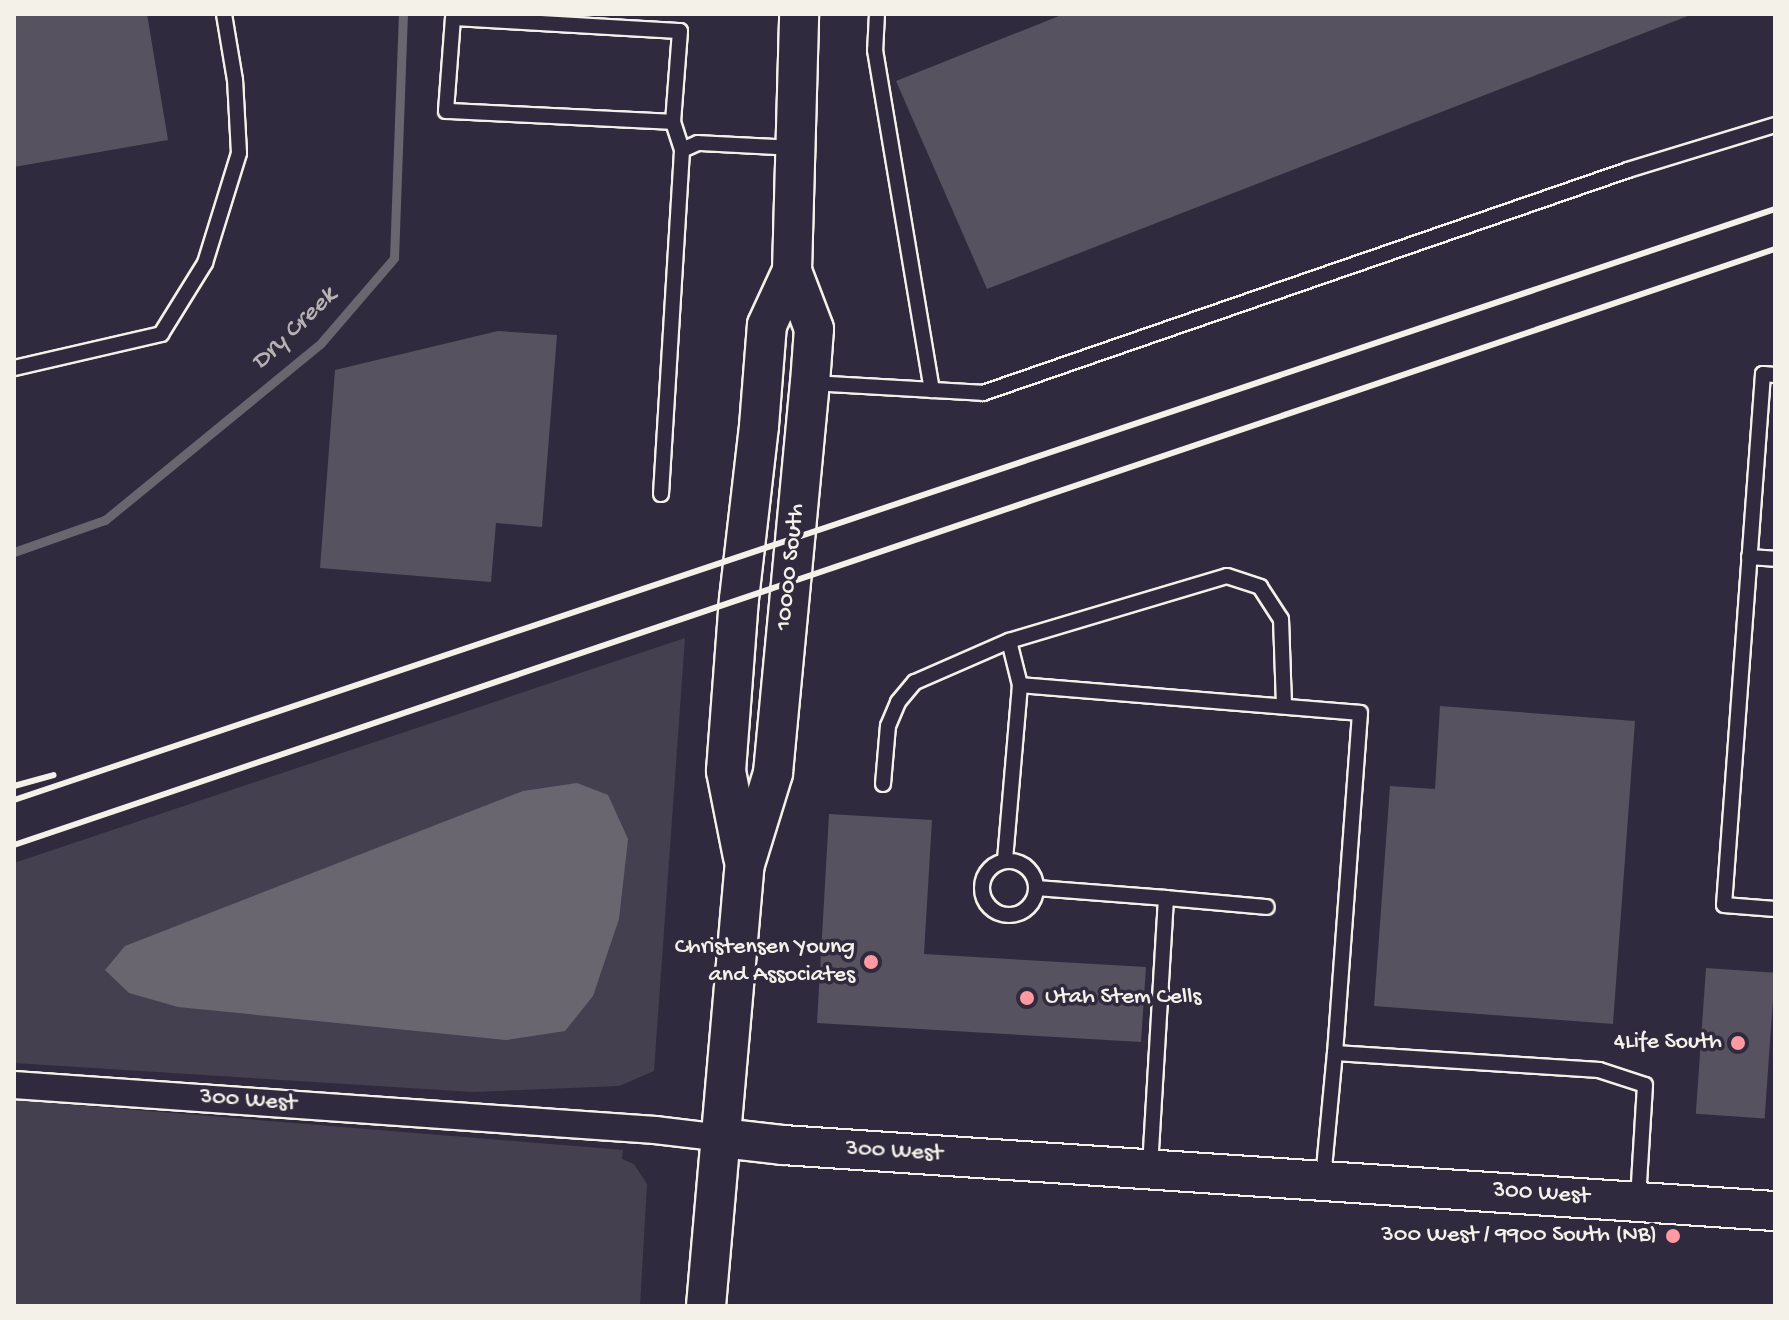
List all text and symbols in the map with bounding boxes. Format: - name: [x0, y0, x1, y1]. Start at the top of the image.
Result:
- water label: Dry Creek: [246, 282, 344, 378]
- street label: 10000 South: [770, 502, 812, 632]
- place label: Christensen Young and Associates: [675, 934, 855, 990]
- marker: Christensen Young and Associates: [862, 953, 880, 971]
- place label: Utah Stem Cells: [1045, 984, 1201, 1012]
- marker: Utah Stem Cells: [1016, 987, 1038, 1009]
- place label: 4Life South: [1614, 1029, 1722, 1057]
- marker: 4Life South: [1729, 1034, 1747, 1052]
- street label: 300 West: [199, 1083, 297, 1119]
- street label: 300 West: [845, 1135, 943, 1169]
- street label: 300 West: [1492, 1176, 1590, 1212]
- place label: 300 West / 9900 South (NB): [1381, 1222, 1657, 1250]
- marker: 300 West / 9900 South (NB): [1664, 1227, 1682, 1245]

